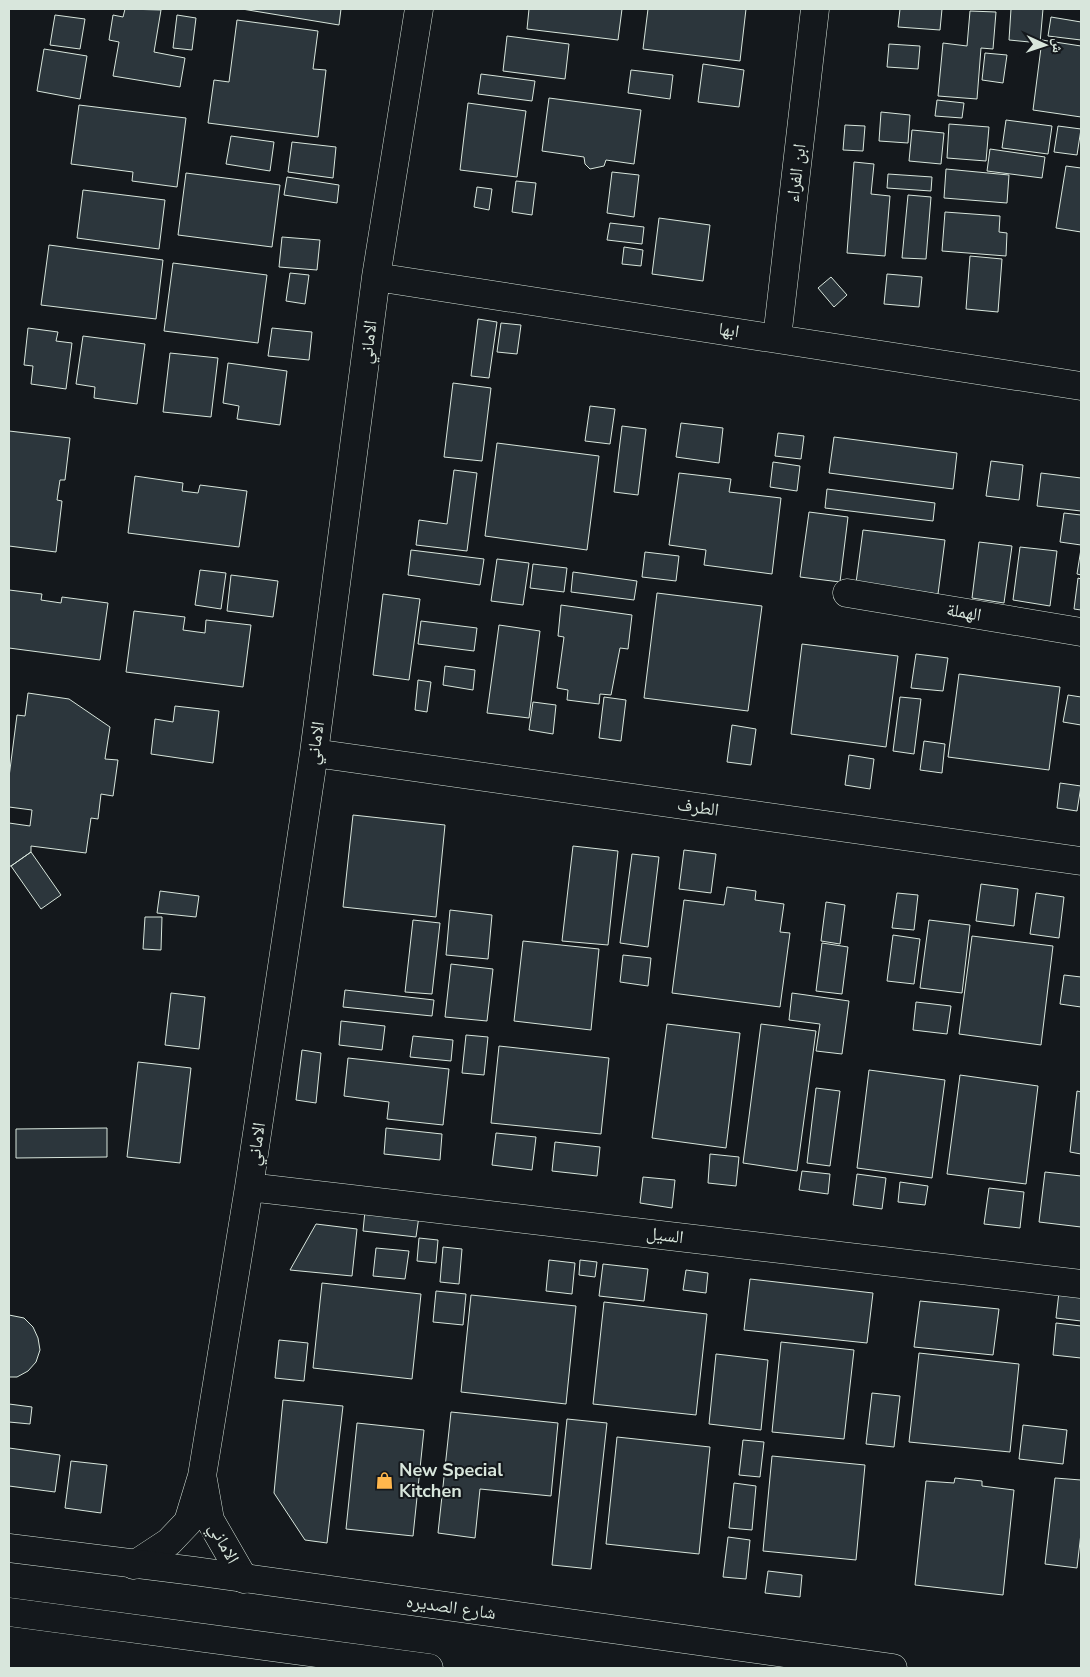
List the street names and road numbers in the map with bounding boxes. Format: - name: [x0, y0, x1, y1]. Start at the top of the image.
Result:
- street label: ابن الفراء: [781, 142, 811, 204]
- street label: ابها: [717, 317, 741, 343]
- street label: الاماني: [353, 319, 385, 365]
- street label: الهملة: [945, 597, 983, 627]
- street label: الاماني: [300, 720, 332, 767]
- street label: الطرف: [676, 792, 720, 822]
- street label: الاماني: [241, 1121, 273, 1168]
- street label: السيل: [645, 1221, 685, 1249]
- street label: الاماني: [201, 1518, 245, 1569]
- street label: شارع الصديره: [405, 1589, 497, 1625]

